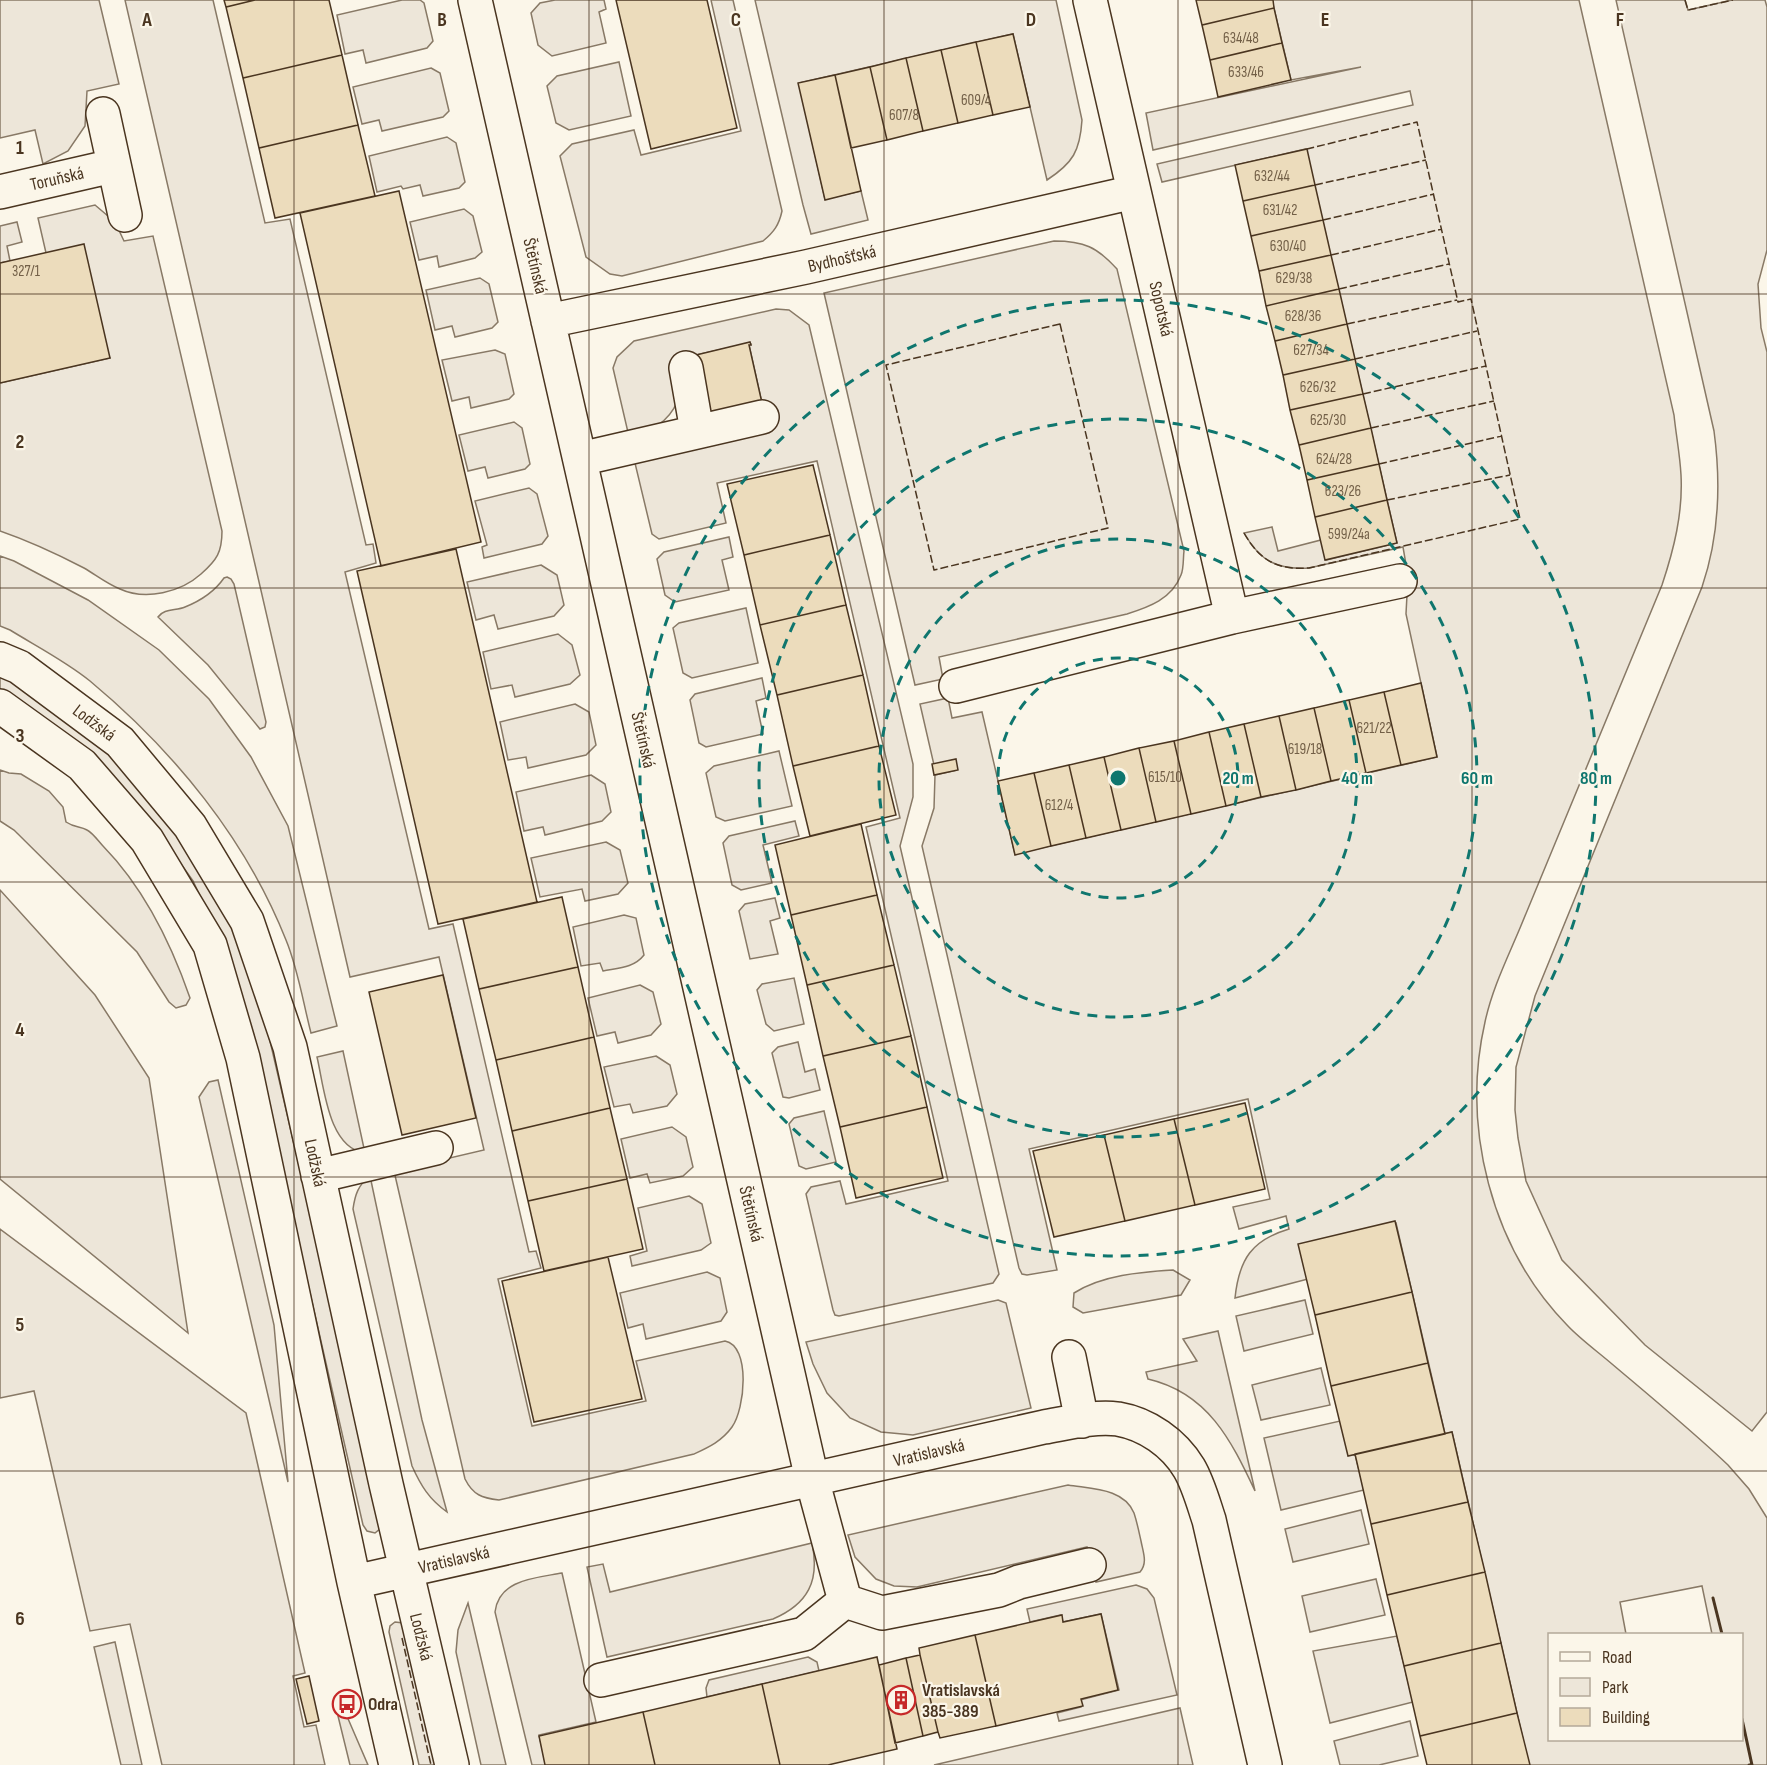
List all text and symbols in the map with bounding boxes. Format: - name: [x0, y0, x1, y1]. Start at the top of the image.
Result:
- text: A: [141, 8, 152, 32]
- text: B: [437, 8, 447, 32]
- text: C: [731, 8, 741, 32]
- text: D: [1026, 8, 1036, 32]
- text: E: [1321, 8, 1329, 32]
- text: F: [1616, 8, 1624, 32]
- house number: 634/48: [1223, 29, 1259, 48]
- house number: 633/46: [1228, 63, 1264, 82]
- house number: 609/4: [961, 91, 991, 110]
- house number: 607/8: [889, 106, 919, 125]
- text: 1: [16, 136, 24, 160]
- street label: Toruňská: [28, 163, 86, 195]
- house number: 632/44: [1254, 167, 1290, 186]
- house number: 631/42: [1263, 201, 1297, 220]
- street label: Štětínská: [518, 236, 552, 296]
- house number: 630/40: [1270, 237, 1306, 256]
- street label: Bydhošťská: [806, 241, 878, 277]
- house number: 327/1: [12, 262, 41, 281]
- house number: 629/38: [1276, 269, 1312, 288]
- street label: Sopotská: [1145, 279, 1178, 339]
- house number: 628/36: [1285, 307, 1321, 326]
- house number: 627/34: [1293, 341, 1329, 360]
- house number: 626/32: [1300, 378, 1336, 397]
- house number: 625/30: [1310, 411, 1346, 430]
- text: 2: [16, 430, 24, 454]
- house number: 624/28: [1316, 450, 1352, 469]
- house number: 623/26: [1325, 482, 1361, 501]
- house number: 599/24a: [1328, 525, 1370, 544]
- street label: Lodžská: [68, 700, 120, 746]
- street label: Štětínská: [626, 710, 660, 770]
- house number: 621/22: [1356, 719, 1392, 738]
- text: 3: [16, 724, 25, 748]
- house number: 619/18: [1288, 740, 1322, 759]
- centre of rings: [1108, 768, 1128, 788]
- house number: 615/10: [1148, 768, 1182, 787]
- text: 20 m: [1222, 768, 1254, 789]
- text: 40 m: [1341, 768, 1373, 789]
- text: 60 m: [1461, 768, 1493, 789]
- text: 80 m: [1580, 768, 1612, 789]
- house number: 612/4: [1045, 796, 1073, 815]
- text: 4: [15, 1018, 25, 1042]
- street label: Lodžská: [300, 1137, 330, 1189]
- street label: Štětínská: [734, 1184, 768, 1244]
- text: 5: [16, 1313, 25, 1337]
- street label: Vratislavská: [891, 1435, 967, 1471]
- street label: Vratislavská: [416, 1542, 492, 1578]
- text: 6: [15, 1607, 25, 1631]
- street label: Lodžská: [405, 1611, 437, 1663]
- legend: [1548, 1633, 1743, 1741]
- text: Road: [1602, 1647, 1632, 1668]
- text: Park: [1602, 1677, 1628, 1698]
- place label: Vratislavská 385-389: [922, 1680, 1000, 1722]
- building icon: Vratislavská 385-389: [885, 1684, 917, 1716]
- bus stop icon: Odra: [331, 1688, 363, 1720]
- place label: Odra: [368, 1694, 398, 1715]
- text: Building: [1602, 1707, 1650, 1728]

